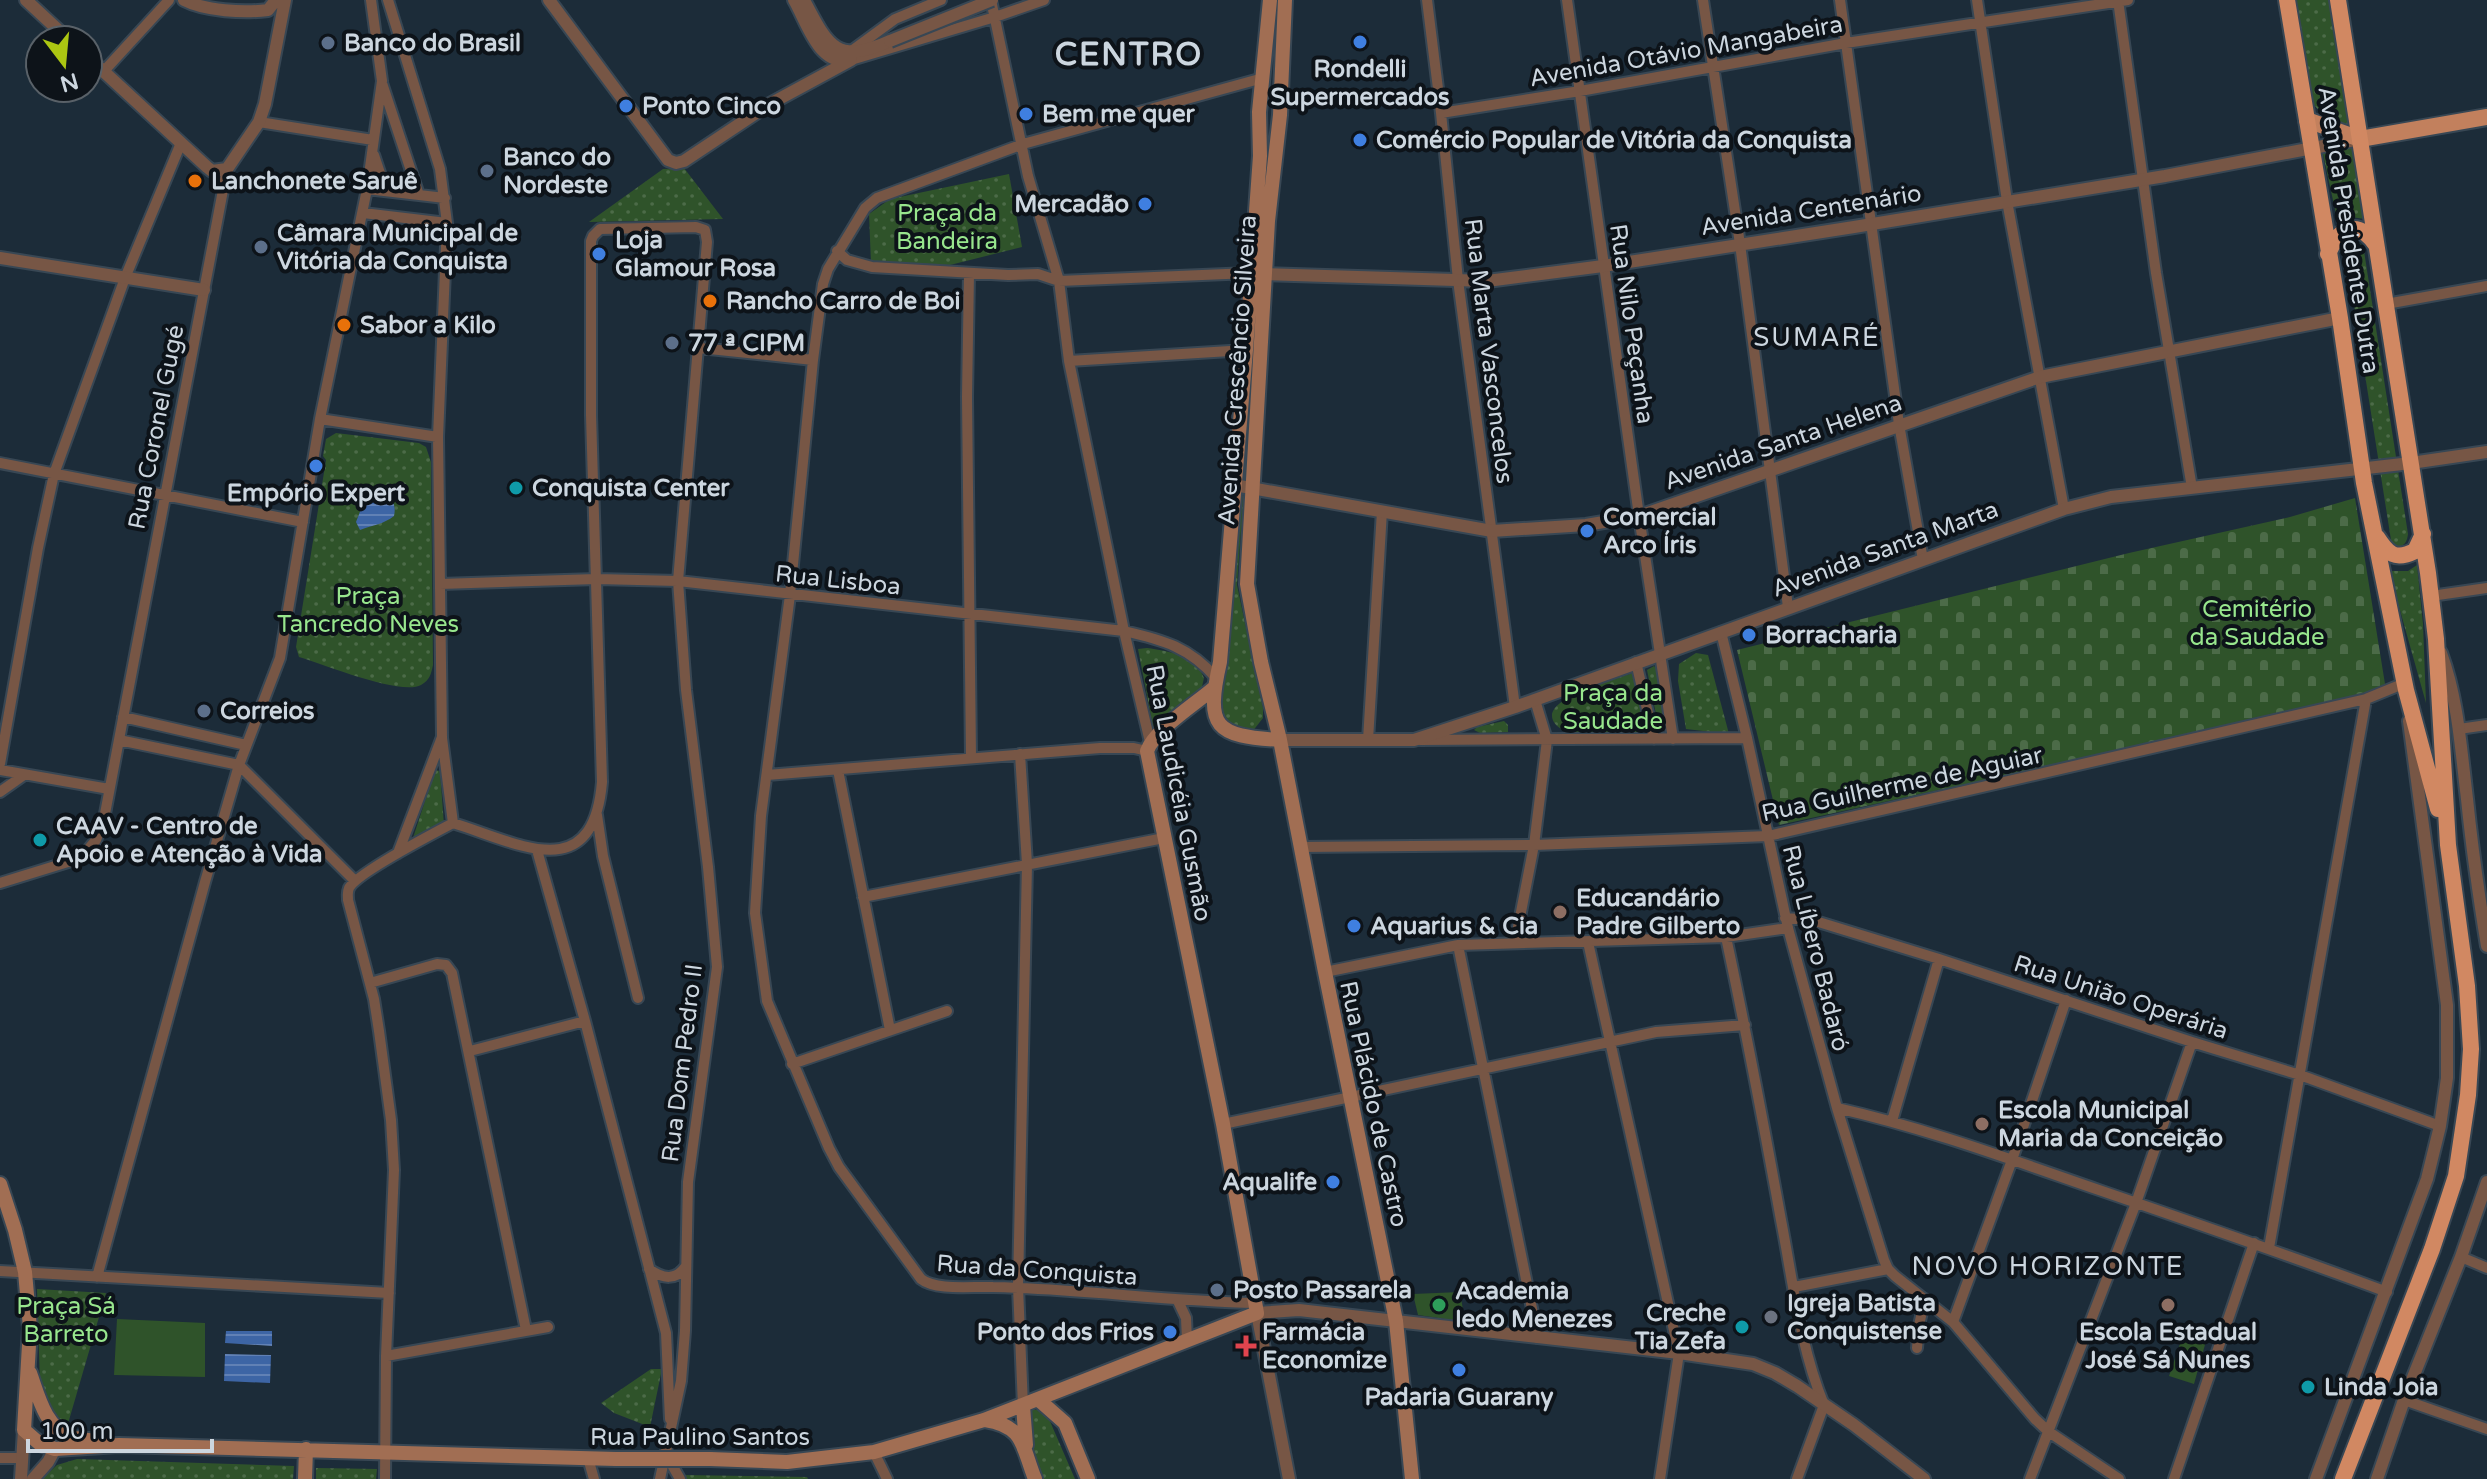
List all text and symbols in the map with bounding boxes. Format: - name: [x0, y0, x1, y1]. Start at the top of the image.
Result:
- street label: Avenida Otávio Mangabeira: [1527, 10, 1845, 93]
- north arrow: [24, 24, 104, 104]
- place label: Banco do Brasil: [344, 29, 521, 58]
- marker: Rondelli Supermercados: [1351, 33, 1369, 51]
- marker: Banco do Brasil: [319, 34, 337, 52]
- district label: CENTRO: [1055, 36, 1203, 74]
- place label: Rondelli Supermercados: [1270, 55, 1450, 112]
- text: N: [57, 67, 81, 97]
- street label: Avenida Presidente Dutra: [2311, 84, 2386, 376]
- place label: Ponto Cinco: [642, 92, 781, 121]
- marker: Ponto Cinco: [617, 97, 635, 115]
- place label: Bem me quer: [1042, 100, 1196, 129]
- marker: Bem me quer: [1017, 105, 1035, 123]
- place label: Comércio Popular de Vitória da Conquista: [1376, 126, 1852, 155]
- marker: Comércio Popular de Vitória da Conquista: [1351, 131, 1369, 149]
- place label: Banco do Nordeste: [503, 143, 611, 200]
- marker: Banco do Nordeste: [478, 162, 496, 180]
- place label: Lanchonete Saruê: [211, 167, 418, 196]
- marker: Lanchonete Saruê: [186, 172, 204, 190]
- street label: Avenida Centenário: [1699, 179, 1924, 242]
- place label: Mercadão: [1014, 190, 1129, 219]
- marker: Mercadão: [1136, 195, 1154, 213]
- park label: Praça da Bandeira: [896, 199, 998, 256]
- street label: Avenida Crescêncio Silveira: [1212, 214, 1263, 526]
- street label: Rua Marta Vasconcelos: [1458, 217, 1519, 485]
- place label: Câmara Municipal de Vitória da Conquista: [277, 219, 518, 276]
- street label: Rua Nilo Peçanha: [1603, 222, 1660, 426]
- place label: Loja Glamour Rosa: [615, 226, 776, 283]
- marker: Câmara Municipal de Vitória da Conquista: [252, 238, 270, 256]
- marker: Loja Glamour Rosa: [590, 245, 608, 263]
- place label: Rancho Carro de Boi: [726, 287, 961, 316]
- marker: Rancho Carro de Boi: [701, 292, 719, 310]
- place label: Sabor a Kilo: [360, 311, 496, 340]
- marker: Sabor a Kilo: [335, 316, 353, 334]
- street label: Rua Coronel Gugé: [122, 322, 191, 532]
- district label: SUMARÉ: [1753, 322, 1881, 353]
- place label: 77 ª CIPM: [688, 329, 805, 358]
- marker: 77 ª CIPM: [663, 334, 681, 352]
- street label: Avenida Santa Helena: [1661, 388, 1906, 497]
- marker: Empório Expert: [307, 457, 325, 475]
- place label: Conquista Center: [532, 474, 730, 503]
- place label: Empório Expert: [227, 479, 406, 508]
- marker: Conquista Center: [507, 479, 525, 497]
- street label: Avenida Santa Marta: [1768, 495, 2002, 604]
- place label: Comercial Arco Íris: [1603, 503, 1717, 560]
- marker: Comercial Arco Íris: [1578, 522, 1596, 540]
- street label: Rua Lisboa: [774, 559, 902, 602]
- park label: Praça Tancredo Neves: [277, 582, 459, 639]
- park label: Cemitério da Saudade: [2189, 595, 2325, 652]
- place label: Borracharia: [1765, 621, 1898, 650]
- marker: Borracharia: [1740, 626, 1758, 644]
- street label: Rua Laudicéia Gusmão: [1139, 662, 1218, 924]
- park label: Praça da Saudade: [1563, 679, 1663, 736]
- place label: Correios: [220, 697, 315, 726]
- marker: Correios: [195, 702, 213, 720]
- street label: Rua Guilherme de Aguiar: [1759, 740, 2046, 828]
- place label: CAAV - Centro de Apoio e Atenção à Vida: [56, 812, 323, 869]
- marker: CAAV - Centro de Apoio e Atenção à Vida: [31, 831, 49, 849]
- street label: Rua Líbero Badaró: [1776, 842, 1855, 1054]
- place label: Educandário Padre Gilberto: [1576, 884, 1740, 941]
- marker: Educandário Padre Gilberto: [1551, 903, 1569, 921]
- place label: Aquarius & Cia: [1370, 912, 1538, 941]
- marker: Aquarius & Cia: [1345, 917, 1363, 935]
- street label: Rua União Operária: [2010, 949, 2232, 1046]
- street label: Rua Dom Pedro II: [656, 962, 709, 1164]
- street label: Rua Plácido de Castro: [1333, 978, 1414, 1230]
- place label: Escola Municipal Maria da Conceição: [1998, 1096, 2223, 1153]
- marker: Escola Municipal Maria da Conceição: [1973, 1115, 1991, 1133]
- place label: Aqualife: [1222, 1168, 1317, 1197]
- marker: Aqualife: [1324, 1173, 1342, 1191]
- street label: Rua da Conquista: [935, 1249, 1139, 1292]
- district label: NOVO HORIZONTE: [1912, 1251, 2184, 1282]
- place label: Posto Passarela: [1233, 1276, 1412, 1305]
- place label: Academia Iedo Menezes: [1455, 1277, 1613, 1334]
- marker: Posto Passarela: [1208, 1281, 1226, 1299]
- place label: Igreja Batista Conquistense: [1787, 1289, 1942, 1346]
- park label: Praça Sá Barreto: [16, 1292, 116, 1349]
- marker: Academia Iedo Menezes: [1430, 1296, 1448, 1314]
- marker: Escola Estadual José Sá Nunes: [2159, 1296, 2177, 1314]
- place label: Creche Tia Zefa: [1634, 1299, 1726, 1356]
- marker: Igreja Batista Conquistense: [1762, 1308, 1780, 1326]
- place label: Ponto dos Frios: [977, 1318, 1154, 1347]
- place label: Farmácia Economize: [1262, 1318, 1387, 1375]
- marker: Creche Tia Zefa: [1733, 1318, 1751, 1336]
- place label: Escola Estadual José Sá Nunes: [2079, 1318, 2257, 1375]
- marker: Ponto dos Frios: [1161, 1323, 1179, 1341]
- marker: Farmácia Economize: [1237, 1337, 1255, 1355]
- marker: Padaria Guarany: [1450, 1361, 1468, 1379]
- place label: Linda Joia: [2324, 1373, 2439, 1402]
- marker: Linda Joia: [2299, 1378, 2317, 1396]
- place label: Padaria Guarany: [1365, 1383, 1553, 1412]
- scale bar: [28, 1403, 212, 1453]
- text: 100 m: [40, 1417, 114, 1446]
- street label: Rua Paulino Santos: [590, 1423, 810, 1452]

